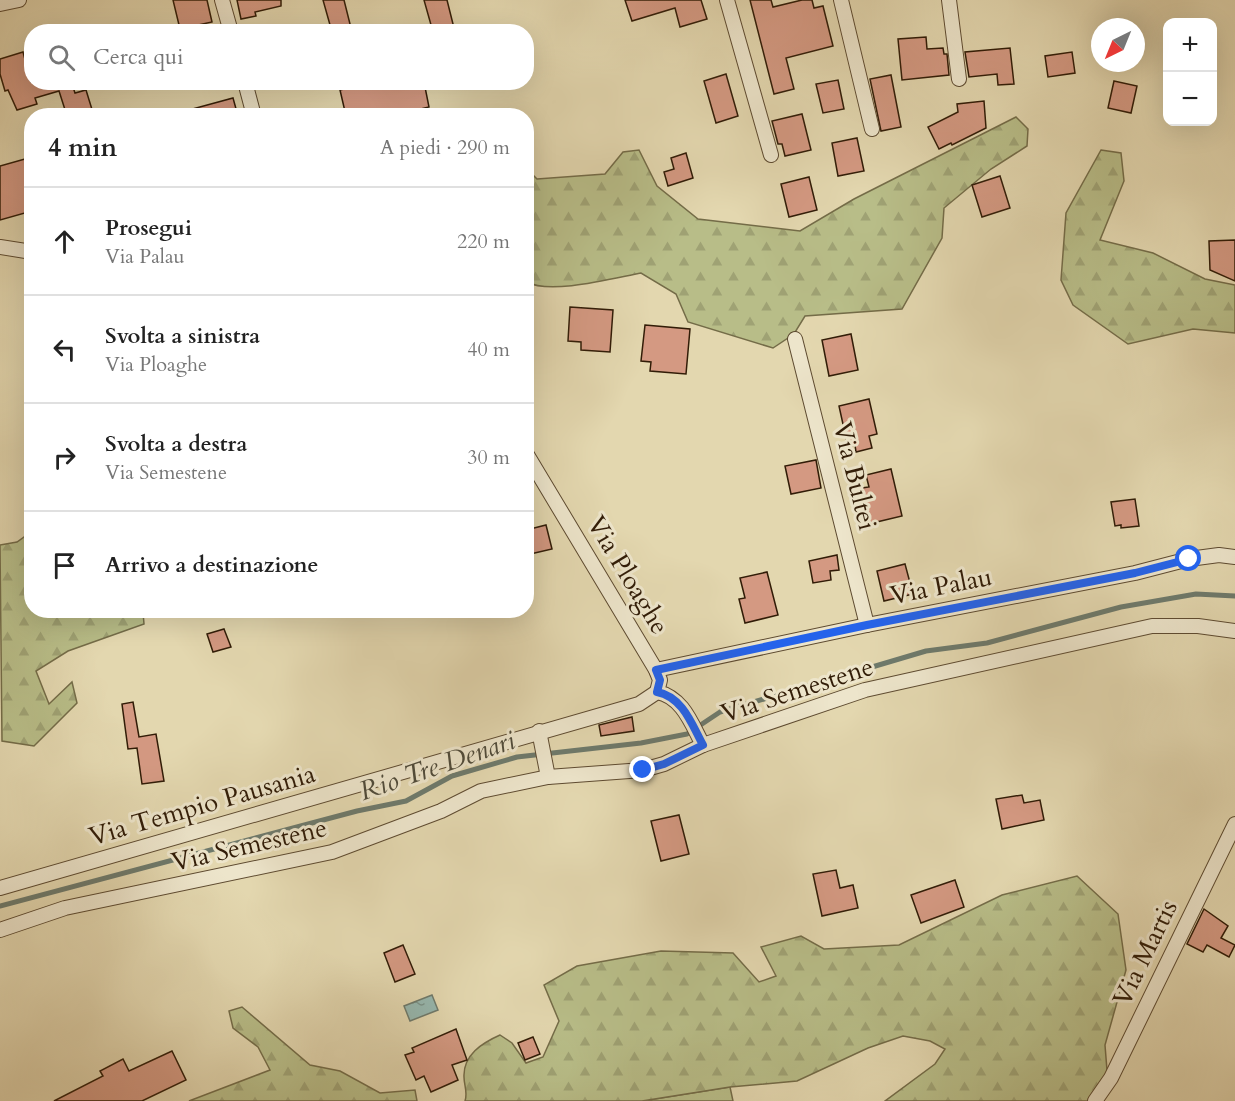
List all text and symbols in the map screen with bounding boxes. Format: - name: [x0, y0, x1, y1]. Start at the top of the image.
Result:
- north arrow: [1091, 18, 1145, 72]
- map controls: [1163, 18, 1217, 126]
- button: +: [1163, 18, 1217, 72]
- search box: [24, 24, 534, 90]
- icon: search: [45, 41, 78, 74]
- text: Cerca qui: [93, 42, 183, 72]
- button: −: [1163, 72, 1217, 126]
- text: 4 min: [48, 130, 117, 165]
- text: A piedi · 290 m: [380, 134, 510, 161]
- text: Prosegui: [105, 213, 192, 243]
- icon: ahead: [48, 225, 81, 258]
- text: 220 m: [457, 228, 510, 255]
- text: Via Palau: [105, 243, 185, 270]
- text: Svolta a sinistra: [105, 321, 260, 351]
- icon: left: [48, 333, 81, 366]
- text: 40 m: [467, 336, 510, 363]
- text: Via Ploaghe: [105, 351, 207, 378]
- street label: Via Bultei: [825, 418, 885, 534]
- text: Svolta a destra: [105, 429, 247, 459]
- icon: right: [48, 441, 81, 474]
- text: 30 m: [467, 444, 510, 471]
- text: Via Semestene: [105, 459, 227, 486]
- street label: Via Ploaghe: [579, 509, 677, 641]
- route start: [1175, 545, 1201, 571]
- icon: arrive: [48, 549, 81, 582]
- text: Arrivo a destinazione: [105, 550, 318, 580]
- street label: Via Palau: [887, 559, 995, 613]
- street label: Via Semestene: [716, 649, 878, 731]
- water label: Rio Tre Denari: [354, 722, 520, 810]
- street label: Via Tempio Pausania: [85, 756, 319, 854]
- route end: [629, 756, 655, 782]
- street label: Via Semestene: [168, 810, 330, 880]
- street label: Via Martis: [1104, 894, 1186, 1012]

